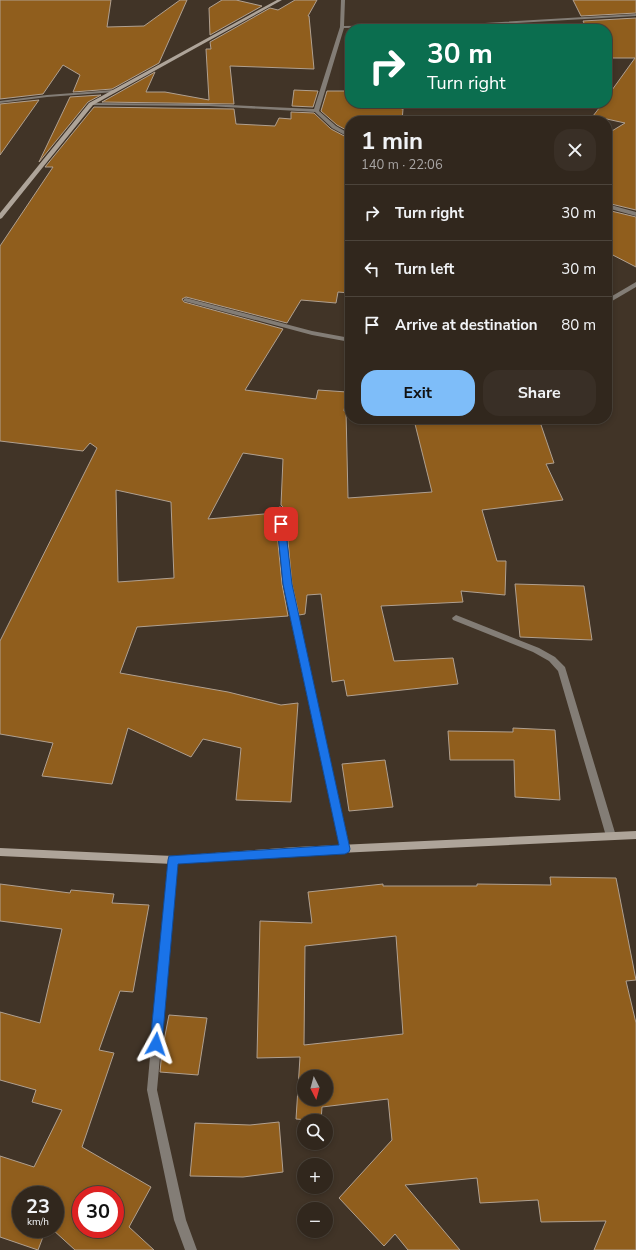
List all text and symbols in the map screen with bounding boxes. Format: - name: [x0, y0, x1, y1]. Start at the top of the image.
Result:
- text: 30 m: [427, 35, 493, 73]
- icon: right: [361, 40, 413, 92]
- text: Turn right: [427, 71, 506, 95]
- text: 1 min: [361, 125, 423, 157]
- button: close: [554, 129, 596, 171]
- text: 140 m · 22:06: [361, 156, 443, 174]
- icon: right: [361, 202, 383, 224]
- text: Turn right: [395, 203, 464, 223]
- text: 30 m: [561, 203, 596, 223]
- icon: left: [361, 258, 383, 280]
- text: Turn left: [395, 259, 454, 279]
- text: 30 m: [561, 259, 596, 279]
- icon: arrive: [361, 314, 383, 336]
- text: Arrive at destination: [395, 315, 538, 335]
- text: 80 m: [561, 315, 596, 335]
- button: Exit: [361, 370, 475, 416]
- button: Share: [483, 370, 596, 416]
- pin: [264, 507, 298, 541]
- icon: arrive: [270, 513, 292, 535]
- position arrow: [135, 1023, 177, 1065]
- north arrow: [297, 1070, 333, 1106]
- map controls: [297, 1070, 333, 1238]
- button: search: [297, 1114, 333, 1150]
- button: +: [297, 1158, 333, 1194]
- speed limit sign: 30: [72, 1186, 124, 1238]
- text: 23: [26, 1193, 50, 1220]
- button: −: [297, 1202, 333, 1238]
- text: km/h: [27, 1215, 49, 1229]

